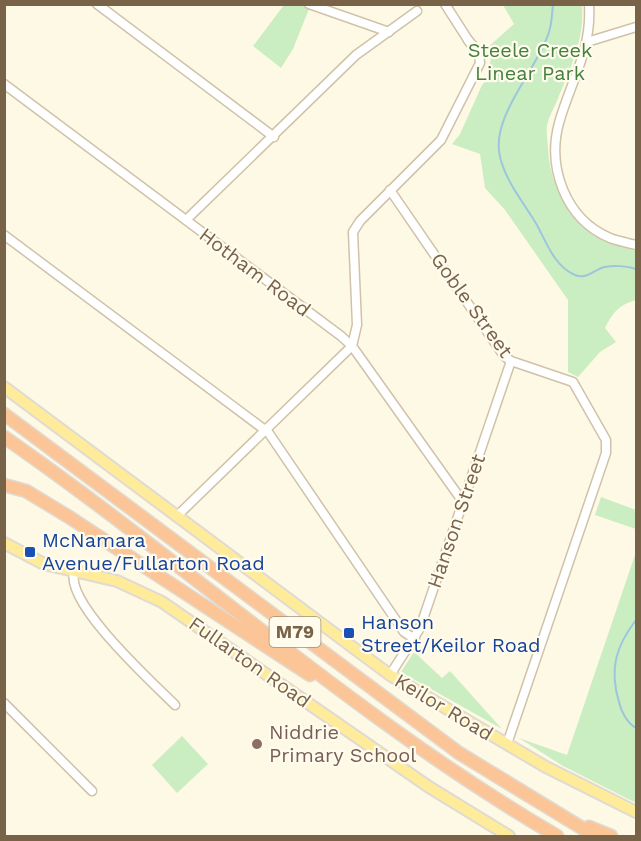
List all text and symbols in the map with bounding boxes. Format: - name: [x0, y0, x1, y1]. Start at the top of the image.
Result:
- park label: Steele Creek Linear Park: [468, 38, 592, 85]
- street label: Hotham Road: [195, 222, 315, 322]
- street label: Goble Street: [426, 248, 518, 363]
- street label: Hanson Street: [422, 450, 490, 591]
- place label: McNamara Avenue/Fullarton Road: [42, 528, 265, 575]
- marker: McNamara Avenue/Fullarton Road: [23, 545, 37, 559]
- place label: Hanson Street/Keilor Road: [361, 610, 541, 657]
- street label: Fullarton Road: [184, 611, 316, 713]
- road number: M79: [270, 617, 320, 647]
- marker: Hanson Street/Keilor Road: [342, 626, 356, 640]
- street label: Keilor Road: [390, 668, 498, 746]
- place label: Niddrie Primary School: [269, 720, 416, 767]
- marker: Niddrie Primary School: [250, 737, 264, 751]

